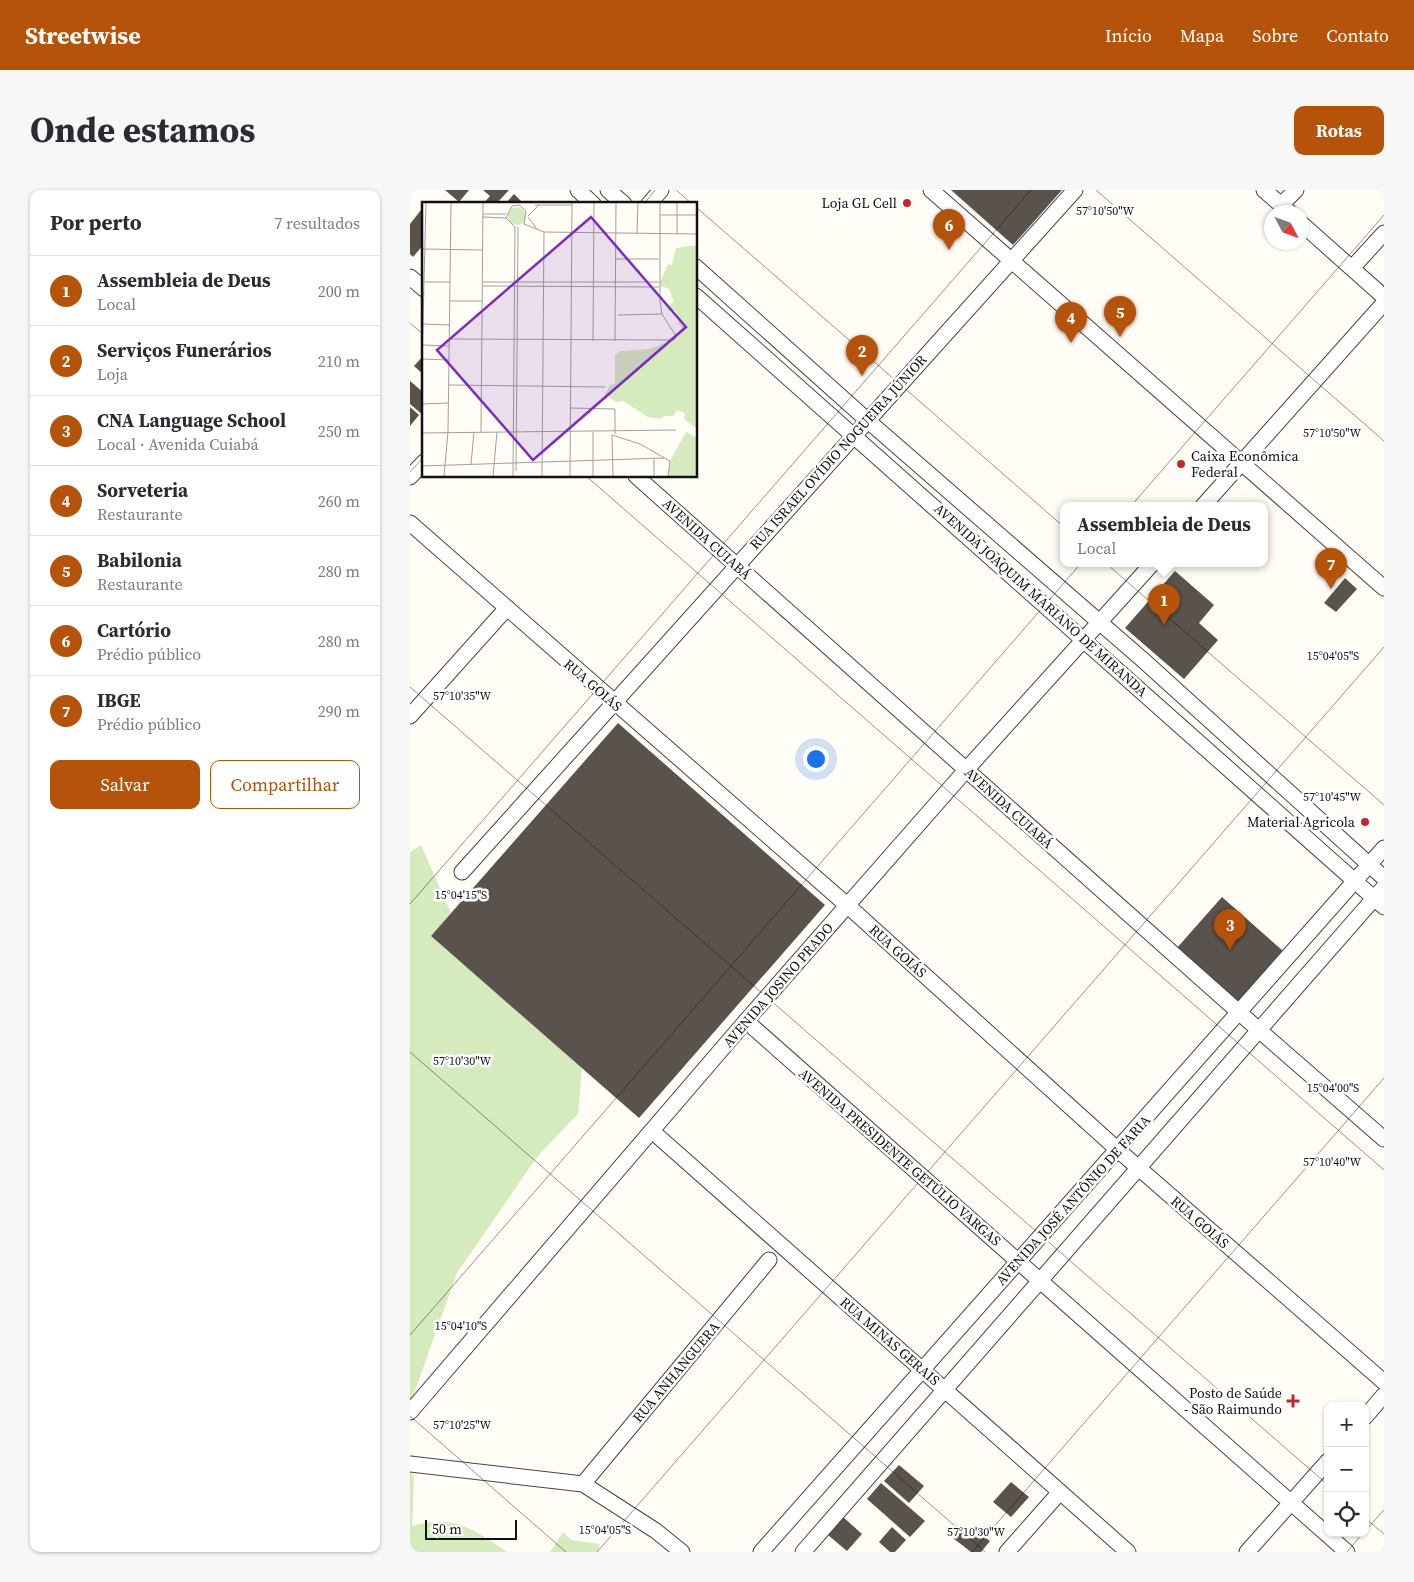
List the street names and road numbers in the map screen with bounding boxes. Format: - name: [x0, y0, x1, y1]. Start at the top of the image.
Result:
- street label: RUA ISRAEL OVÍDIO NOGUEIRA JÚNIOR: [745, 350, 931, 554]
- street label: AVENIDA CUIABÁ: [658, 494, 756, 585]
- street label: AVENIDA JOAQUIM MARIANO DE MIRANDA: [930, 499, 1153, 702]
- street label: RUA GOIÁS: [560, 654, 626, 716]
- street label: AVENIDA CUIABÁ: [960, 763, 1058, 854]
- street label: AVENIDA JOSINO PRADO: [718, 918, 838, 1052]
- street label: RUA GOIÁS: [865, 920, 931, 982]
- street label: AVENIDA PRESIDENTE GETÚLIO VARGAS: [795, 1063, 1005, 1251]
- street label: AVENIDA JOSÉ ANTÔNIO DE FARIA: [991, 1110, 1155, 1290]
- street label: RUA GOIÁS: [1167, 1191, 1233, 1253]
- street label: RUA MINAS GERAIS: [836, 1292, 944, 1390]
- street label: RUA ANHANGUERA: [628, 1317, 725, 1427]

